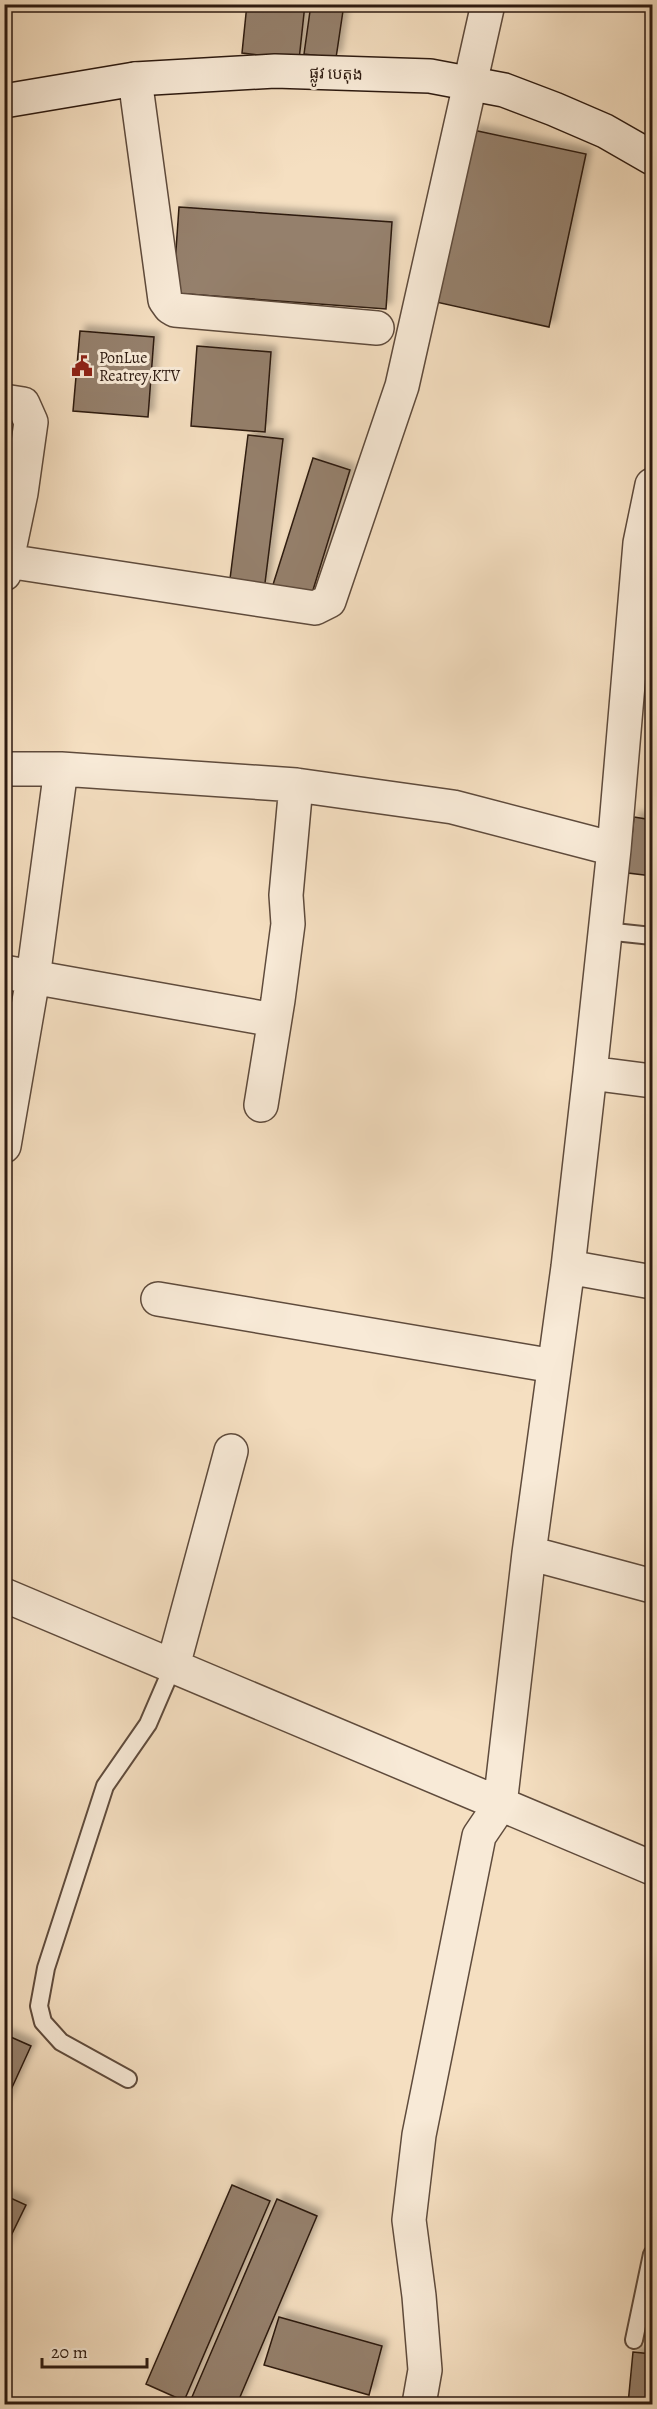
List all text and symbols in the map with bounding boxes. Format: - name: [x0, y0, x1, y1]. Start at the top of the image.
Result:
- street label: ផ្លូវ បេតុង: [309, 62, 363, 89]
- place label: PonLue Reatrey KTV: [99, 347, 180, 387]
- public building icon: PonLue Reatrey KTV: [70, 354, 94, 378]
- scale bar: [42, 2331, 147, 2369]
- text: 20 m: [51, 2340, 88, 2364]

